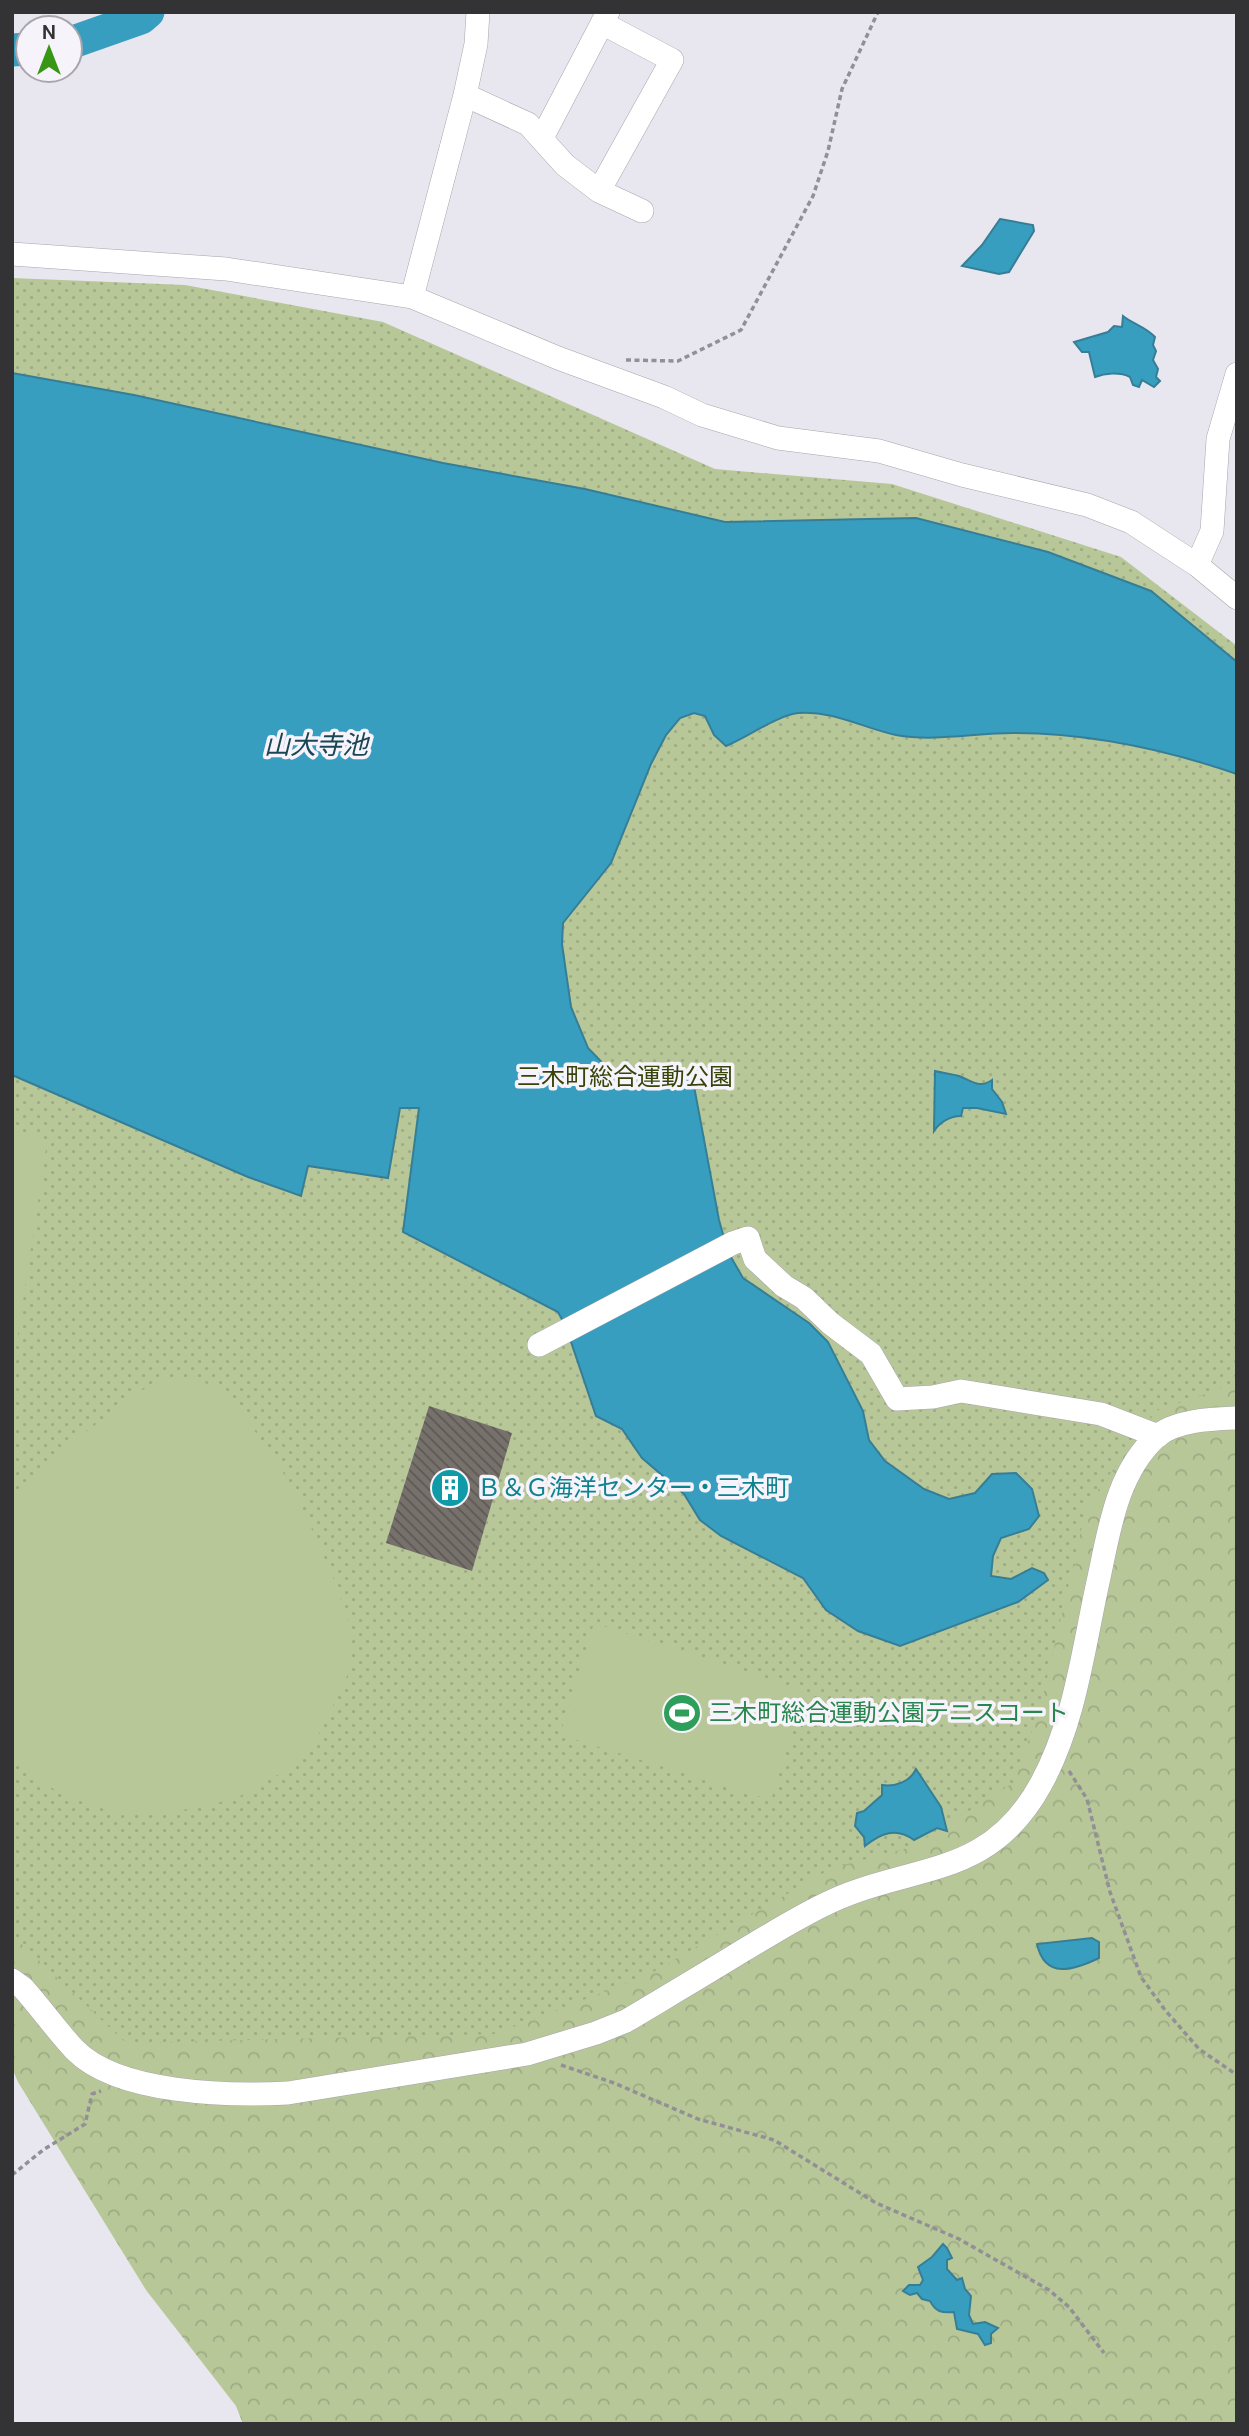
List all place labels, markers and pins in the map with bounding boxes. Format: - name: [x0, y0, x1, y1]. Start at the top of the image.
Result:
- building icon: Ｂ＆Ｇ海洋センター・三木町: [429, 1467, 471, 1509]
- place label: Ｂ＆Ｇ海洋センター・三木町: [477, 1472, 789, 1503]
- sports icon: 三木町総合運動公園テニスコート: [661, 1692, 703, 1734]
- place label: 三木町総合運動公園テニスコート: [709, 1697, 1069, 1728]

